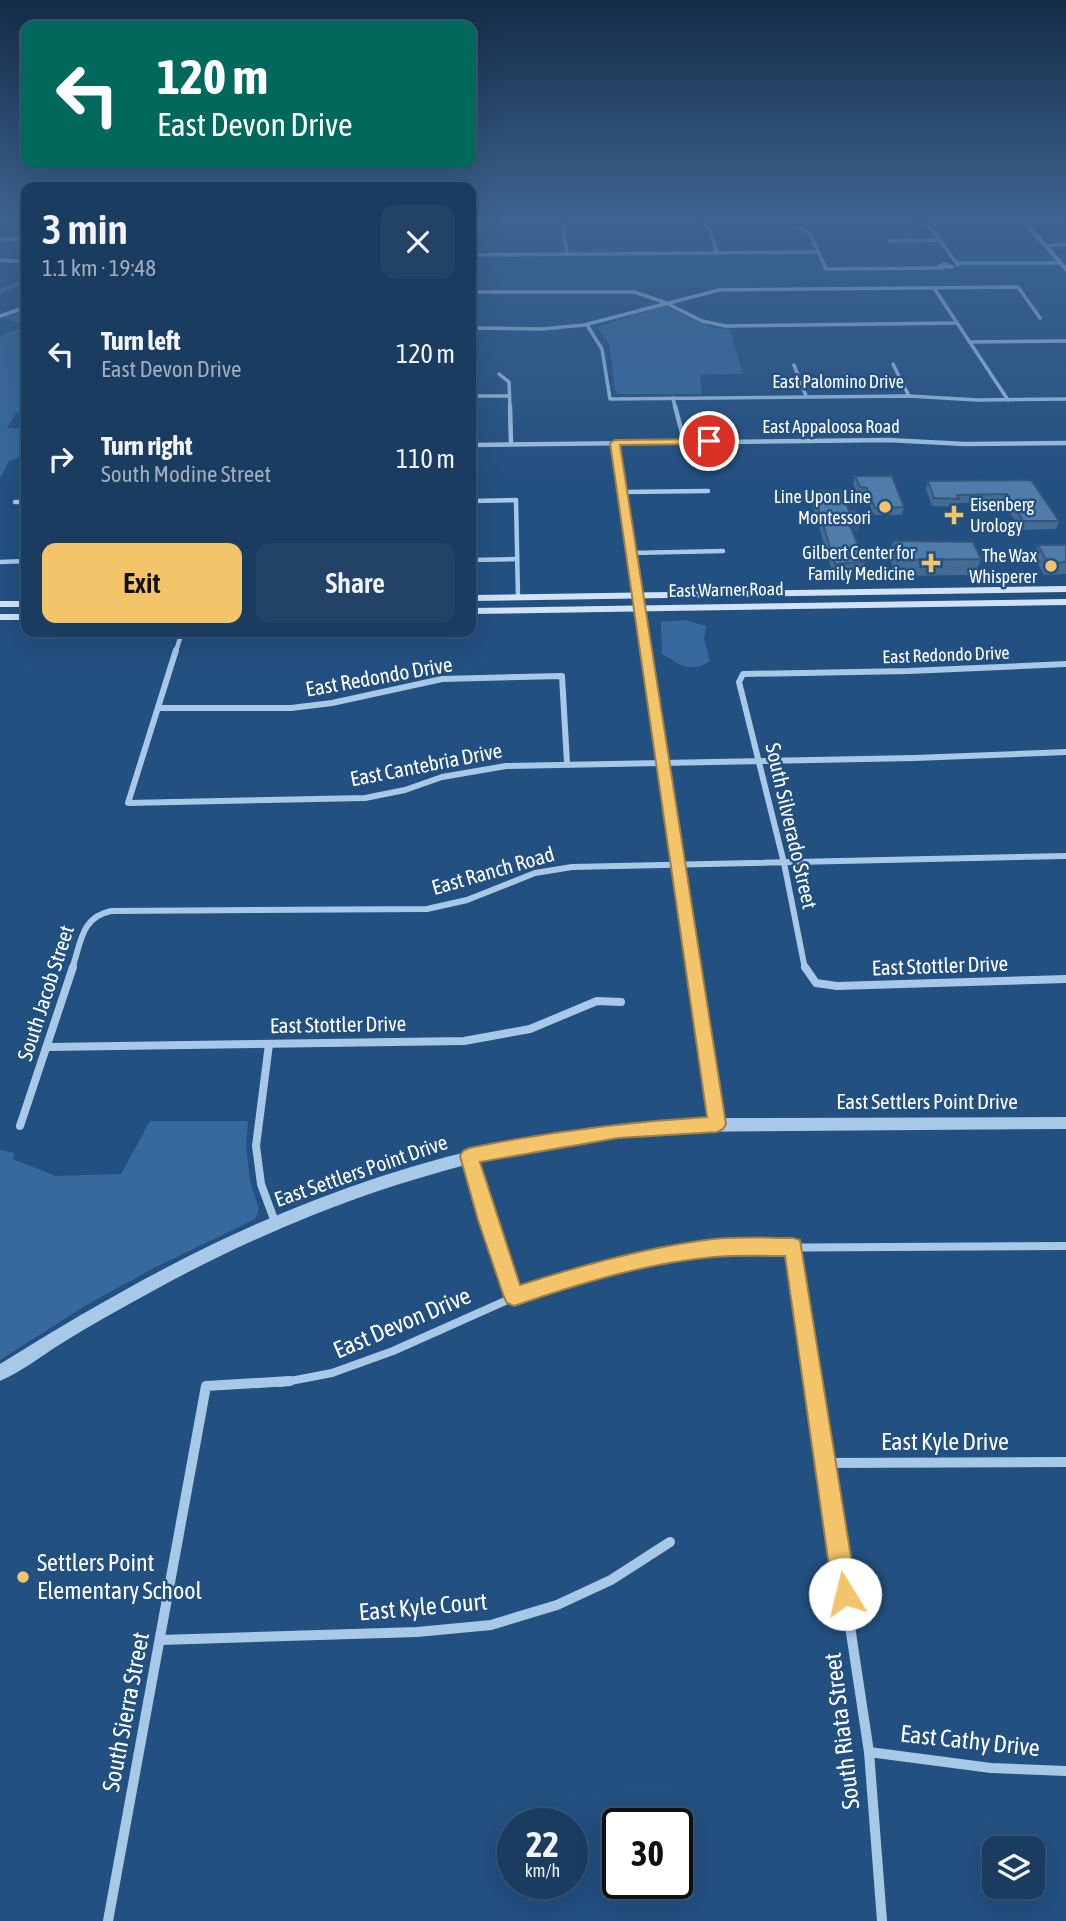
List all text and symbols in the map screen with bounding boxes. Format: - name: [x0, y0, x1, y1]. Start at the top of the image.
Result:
- text: 120 m: [157, 48, 268, 104]
- icon: left: [42, 49, 133, 140]
- text: East Devon Drive: [157, 106, 352, 143]
- text: 3 min: [42, 205, 128, 253]
- button: close: [381, 205, 455, 279]
- text: 1.1 km · 19:48: [42, 255, 156, 281]
- text: Turn left: [101, 326, 181, 356]
- icon: left: [42, 335, 80, 373]
- text: 120 m: [396, 339, 455, 369]
- text: East Devon Drive: [101, 356, 241, 382]
- street label: East Palomino Drive: [772, 371, 904, 392]
- pin: [679, 411, 739, 471]
- street label: East Appaloosa Road: [762, 416, 900, 437]
- icon: arrive: [690, 422, 728, 460]
- text: Turn right: [101, 431, 192, 461]
- icon: right: [42, 440, 80, 478]
- text: 110 m: [396, 444, 455, 474]
- text: South Modine Street: [101, 461, 271, 487]
- place label: Line Upon Line Montessori: [774, 486, 871, 528]
- place label: Eisenberg Urology: [970, 494, 1035, 536]
- marker: Line Upon Line Montessori: [877, 499, 893, 515]
- marker: Eisenberg Urology: [944, 505, 964, 525]
- place label: Gilbert Center for Family Medicine: [802, 542, 916, 584]
- button: Exit: [42, 543, 242, 623]
- button: Share: [256, 543, 455, 623]
- place label: The Wax Whisperer: [969, 545, 1038, 587]
- marker: Gilbert Center for Family Medicine: [921, 553, 941, 573]
- marker: The Wax Whisperer: [1043, 558, 1059, 574]
- street label: East Warner Road: [668, 578, 784, 601]
- street label: East Redondo Drive: [882, 642, 1010, 667]
- street label: East Redondo Drive: [304, 651, 454, 701]
- street label: East Cantebria Drive: [348, 738, 504, 791]
- street label: South Silverado Street: [761, 741, 823, 911]
- street label: East Ranch Road: [429, 841, 557, 899]
- street label: South Jacob Street: [12, 922, 78, 1063]
- street label: East Stottler Drive: [871, 951, 1009, 979]
- street label: East Stottler Drive: [270, 1011, 406, 1037]
- street label: East Settlers Point Drive: [836, 1089, 1018, 1113]
- street label: East Settlers Point Drive: [271, 1129, 450, 1211]
- street label: East Devon Drive: [329, 1281, 475, 1364]
- street label: East Kyle Drive: [881, 1428, 1009, 1455]
- place label: Settlers Point Elementary School: [37, 1549, 203, 1604]
- position arrow: [808, 1557, 882, 1631]
- marker: Settlers Point Elementary School: [15, 1569, 31, 1585]
- street label: East Kyle Court: [358, 1587, 488, 1626]
- street label: South Sierra Street: [97, 1630, 154, 1794]
- street label: South Riata Street: [818, 1651, 865, 1811]
- street label: East Cathy Drive: [899, 1720, 1041, 1761]
- speed limit sign: 30: [602, 1808, 693, 1899]
- text: 22: [526, 1824, 559, 1864]
- map controls: [982, 1836, 1045, 1899]
- button: layers: [982, 1836, 1045, 1899]
- text: km/h: [525, 1860, 560, 1881]

